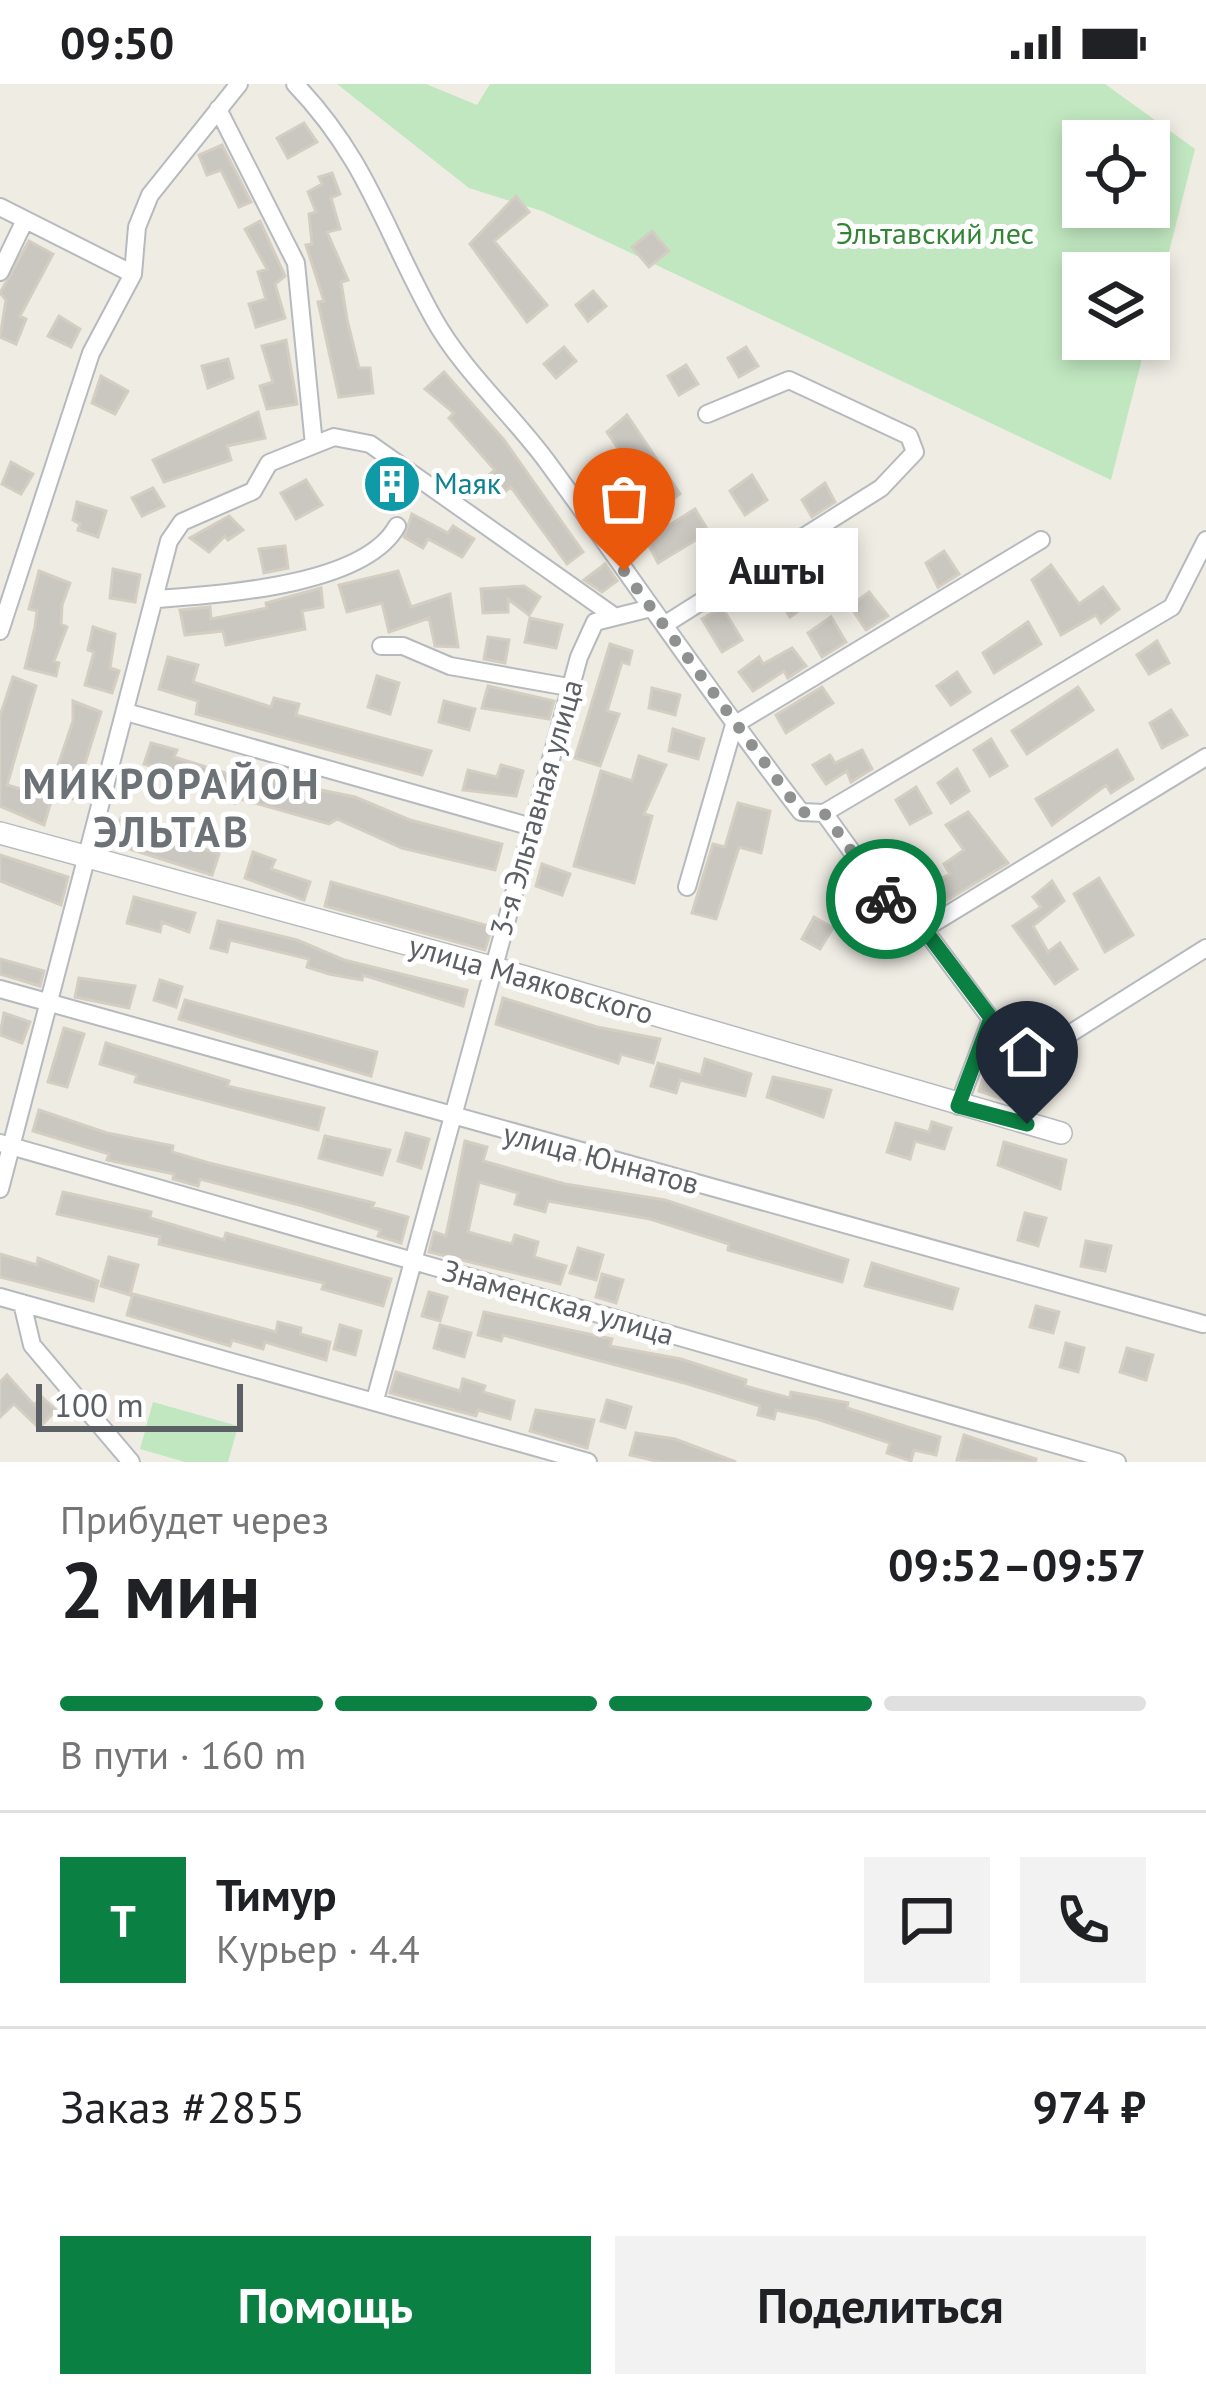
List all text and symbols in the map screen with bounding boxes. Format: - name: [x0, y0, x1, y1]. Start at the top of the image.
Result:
- text: 09:50: [60, 13, 174, 71]
- map controls: [1062, 120, 1170, 360]
- button: locate: [1062, 120, 1170, 228]
- park label: Эльтавский лес: [836, 213, 1034, 252]
- button: layers: [1062, 252, 1170, 360]
- pin: [573, 448, 675, 571]
- building icon: Маяк: [361, 453, 423, 515]
- place label: Маяк: [434, 463, 502, 502]
- icon: bag: [591, 466, 657, 532]
- callout: Ашты: [696, 529, 858, 613]
- text: Ашты: [729, 544, 825, 595]
- street label: 3-я Эльтавная улица: [480, 675, 591, 940]
- district label: МИКРОРАЙОН ЭЛЬТАВ: [23, 756, 321, 859]
- courier: [826, 839, 946, 959]
- icon: bike: [853, 866, 919, 932]
- street label: улица Маяковского: [405, 925, 658, 1032]
- pin: [976, 1001, 1078, 1124]
- icon: home: [994, 1019, 1060, 1085]
- street label: улица Юннатов: [499, 1113, 703, 1202]
- street label: Знаменская улица: [438, 1250, 679, 1353]
- scale bar: [36, 1378, 243, 1431]
- text: 100 m: [54, 1383, 144, 1426]
- text: Прибудет через: [60, 1494, 329, 1545]
- text: 09:52–09:57: [888, 1535, 1146, 1593]
- text: 2 мин: [60, 1539, 260, 1640]
- text: В пути · 160 m: [60, 1729, 306, 1780]
- button: chat: [864, 1857, 990, 1983]
- button: phone: [1020, 1857, 1146, 1983]
- text: Тимур: [216, 1865, 337, 1923]
- text: Т: [110, 1891, 136, 1949]
- text: Курьер · 4.4: [216, 1923, 420, 1974]
- text: Заказ #2855: [60, 2077, 305, 2135]
- text: 974 ₽: [1033, 2077, 1146, 2135]
- button: Помощь: [60, 2236, 591, 2374]
- button: Поделиться: [615, 2236, 1146, 2374]

